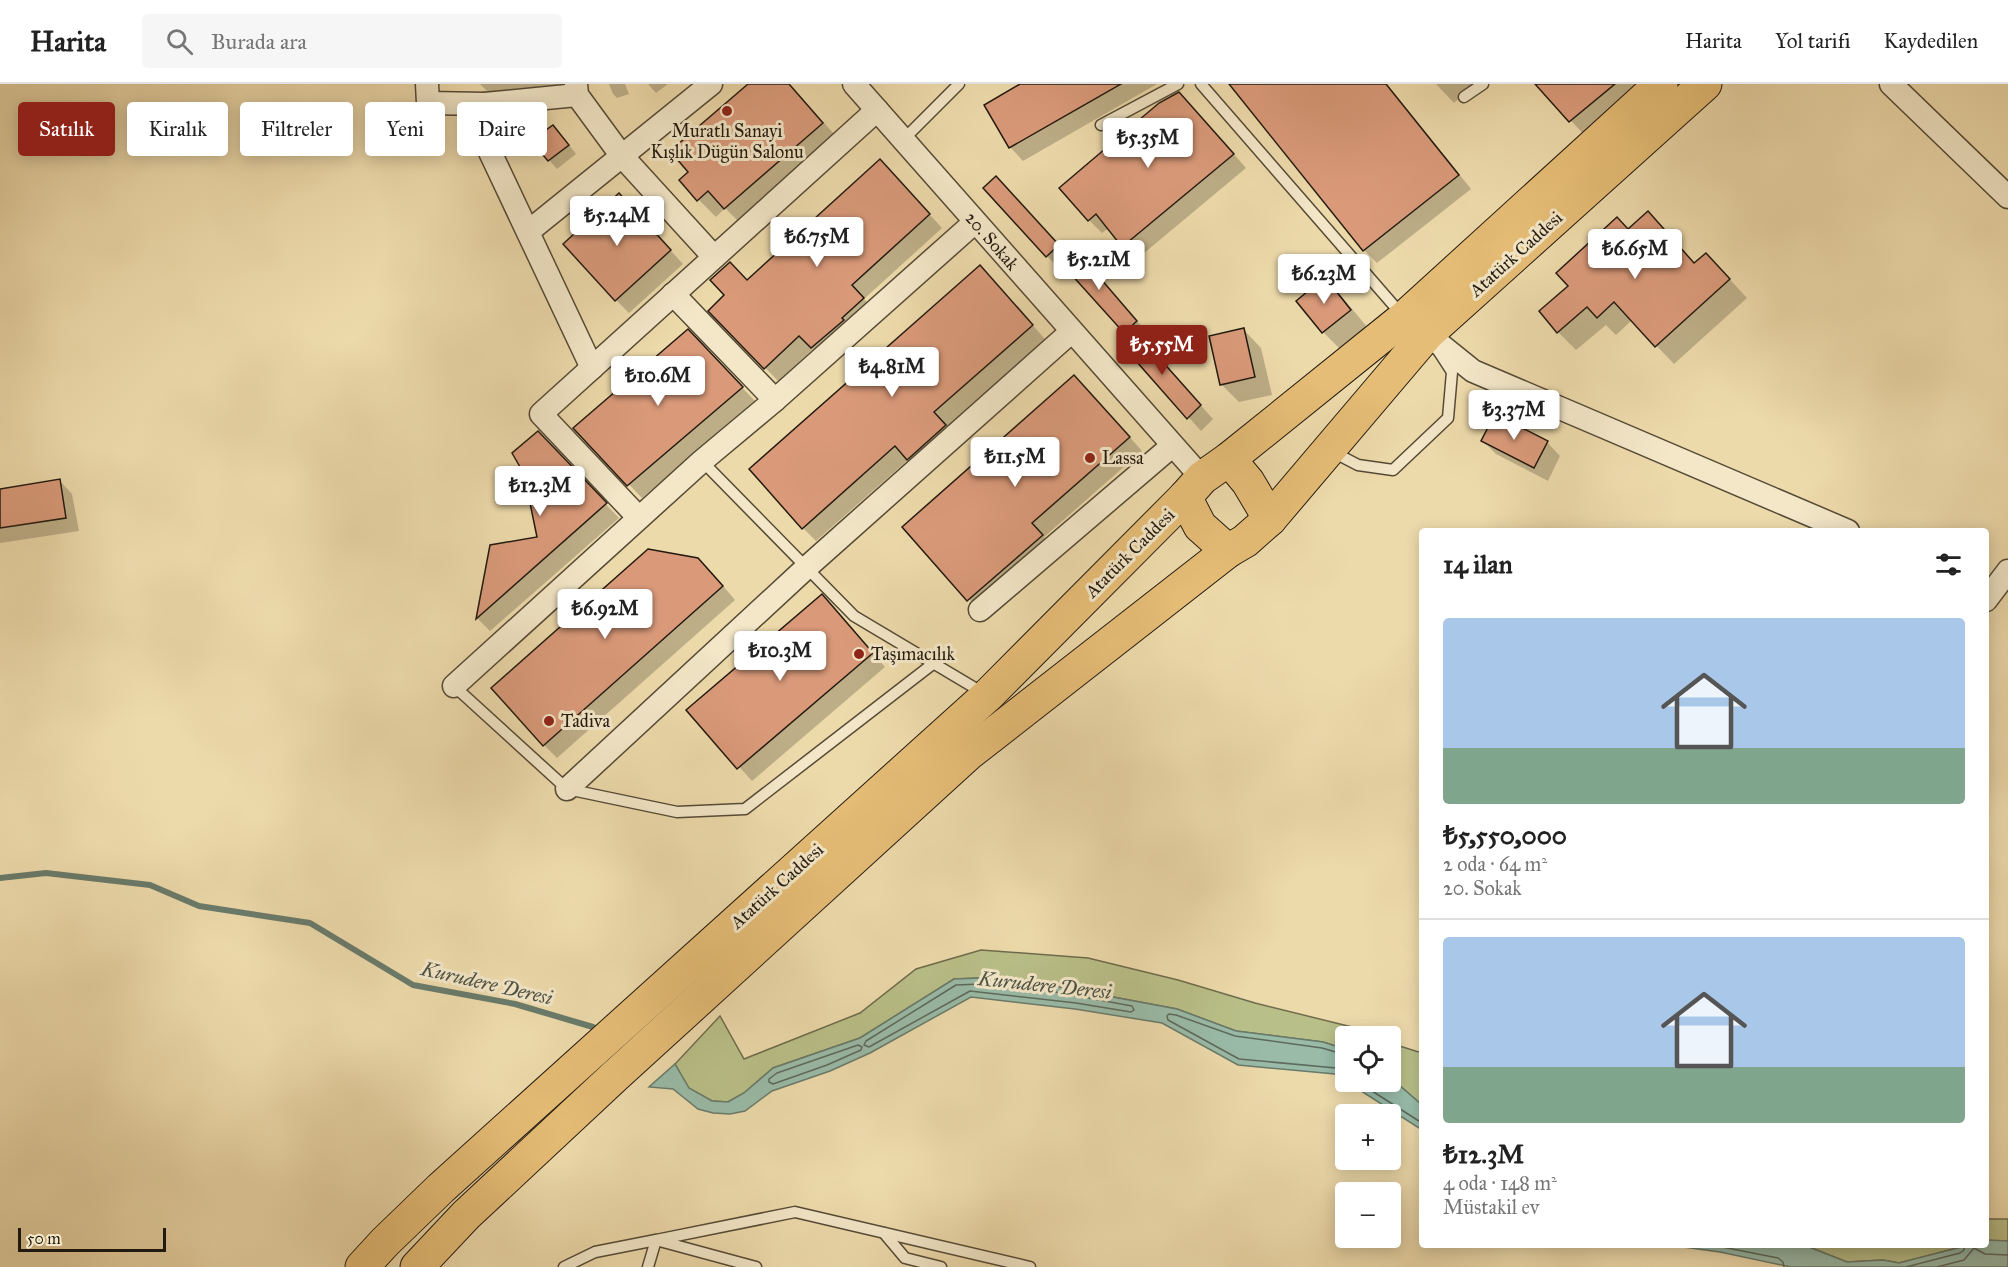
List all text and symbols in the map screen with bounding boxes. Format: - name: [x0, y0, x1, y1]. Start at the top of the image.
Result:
- search box: [142, 14, 562, 68]
- text: Harita: [30, 24, 106, 59]
- icon: search: [163, 25, 196, 58]
- text: Burada ara: [211, 28, 307, 55]
- text: Harita: [1685, 28, 1742, 54]
- text: Yol tarifi: [1775, 28, 1851, 54]
- text: Kaydedilen: [1884, 28, 1978, 54]
- chip: Satılık: [18, 102, 115, 156]
- chip: Kiralık: [127, 102, 228, 156]
- chip: Filtreler: [240, 102, 353, 156]
- chip: Yeni: [365, 102, 445, 156]
- chip: Daire: [457, 102, 547, 156]
- marker: Muratlı Sanayi Kışlık Dügün Salonu: [720, 104, 734, 118]
- pin: ₺5.35M: [1099, 118, 1197, 169]
- place label: Muratlı Sanayi Kışlık Dügün Salonu: [650, 120, 804, 164]
- text: ₺5.35M: [1117, 125, 1179, 149]
- pin: ₺5.24M: [568, 196, 666, 247]
- text: ₺5.24M: [584, 203, 650, 227]
- street label: Atatürk Caddesi: [1464, 206, 1567, 302]
- street label: 20. Sokak: [960, 207, 1024, 275]
- pin: ₺6.75M: [768, 217, 866, 268]
- text: ₺6.75M: [784, 224, 850, 248]
- pin: ₺6.65M: [1586, 229, 1684, 280]
- text: ₺6.65M: [1602, 236, 1668, 260]
- pin: ₺5.21M: [1050, 240, 1148, 291]
- text: ₺5.21M: [1068, 247, 1130, 271]
- pin: ₺6.23M: [1275, 254, 1373, 305]
- text: ₺6.23M: [1292, 261, 1356, 285]
- pin: ₺5.55M: [1113, 325, 1211, 376]
- text: ₺5.55M: [1130, 332, 1194, 356]
- pin: ₺4.81M: [843, 347, 941, 398]
- text: ₺4.81M: [859, 354, 925, 378]
- pin: ₺10.6M: [609, 356, 707, 407]
- text: ₺10.6M: [625, 363, 691, 387]
- pin: ₺3.37M: [1465, 390, 1563, 441]
- text: ₺3.37M: [1483, 397, 1545, 421]
- pin: ₺11.5M: [966, 437, 1064, 488]
- text: ₺11.5M: [984, 444, 1046, 468]
- place label: Lassa: [1102, 447, 1144, 469]
- marker: Lassa: [1083, 451, 1097, 465]
- pin: ₺12.3M: [491, 466, 589, 517]
- text: ₺12.3M: [509, 473, 571, 497]
- street label: Atatürk Caddesi: [1080, 504, 1179, 603]
- text: 14 ilan: [1443, 548, 1513, 580]
- icon: filters: [1932, 548, 1965, 581]
- pin: ₺6.92M: [556, 589, 654, 640]
- text: ₺6.92M: [571, 596, 639, 620]
- pin: ₺10.3M: [731, 631, 829, 682]
- text: ₺10.3M: [748, 638, 812, 662]
- place label: Taşımacılık: [871, 643, 955, 665]
- marker: Taşımacılık: [852, 647, 866, 661]
- icon: home: [1650, 657, 1758, 765]
- place label: Tadiva: [561, 710, 610, 732]
- marker: Tadiva: [542, 714, 556, 728]
- text: ₺5,550,000: [1443, 819, 1567, 851]
- street label: Atatürk Caddesi: [725, 838, 828, 934]
- text: 2 oda · 64 m²: [1443, 852, 1547, 876]
- text: 20. Sokak: [1443, 876, 1522, 900]
- water label: Kurudere Deresi: [418, 956, 555, 1010]
- water label: Kurudere Deresi: [976, 966, 1113, 1004]
- icon: home: [1650, 976, 1758, 1084]
- map controls: [1335, 1026, 1401, 1248]
- button: locate: [1335, 1026, 1401, 1092]
- button: +: [1335, 1104, 1401, 1170]
- text: ₺12.3M: [1443, 1138, 1524, 1170]
- text: 4 oda · 148 m²: [1443, 1171, 1557, 1195]
- button: −: [1335, 1182, 1401, 1248]
- text: Müstakil ev: [1443, 1195, 1539, 1219]
- scale bar: [18, 1225, 166, 1252]
- text: 50 m: [27, 1229, 61, 1248]

